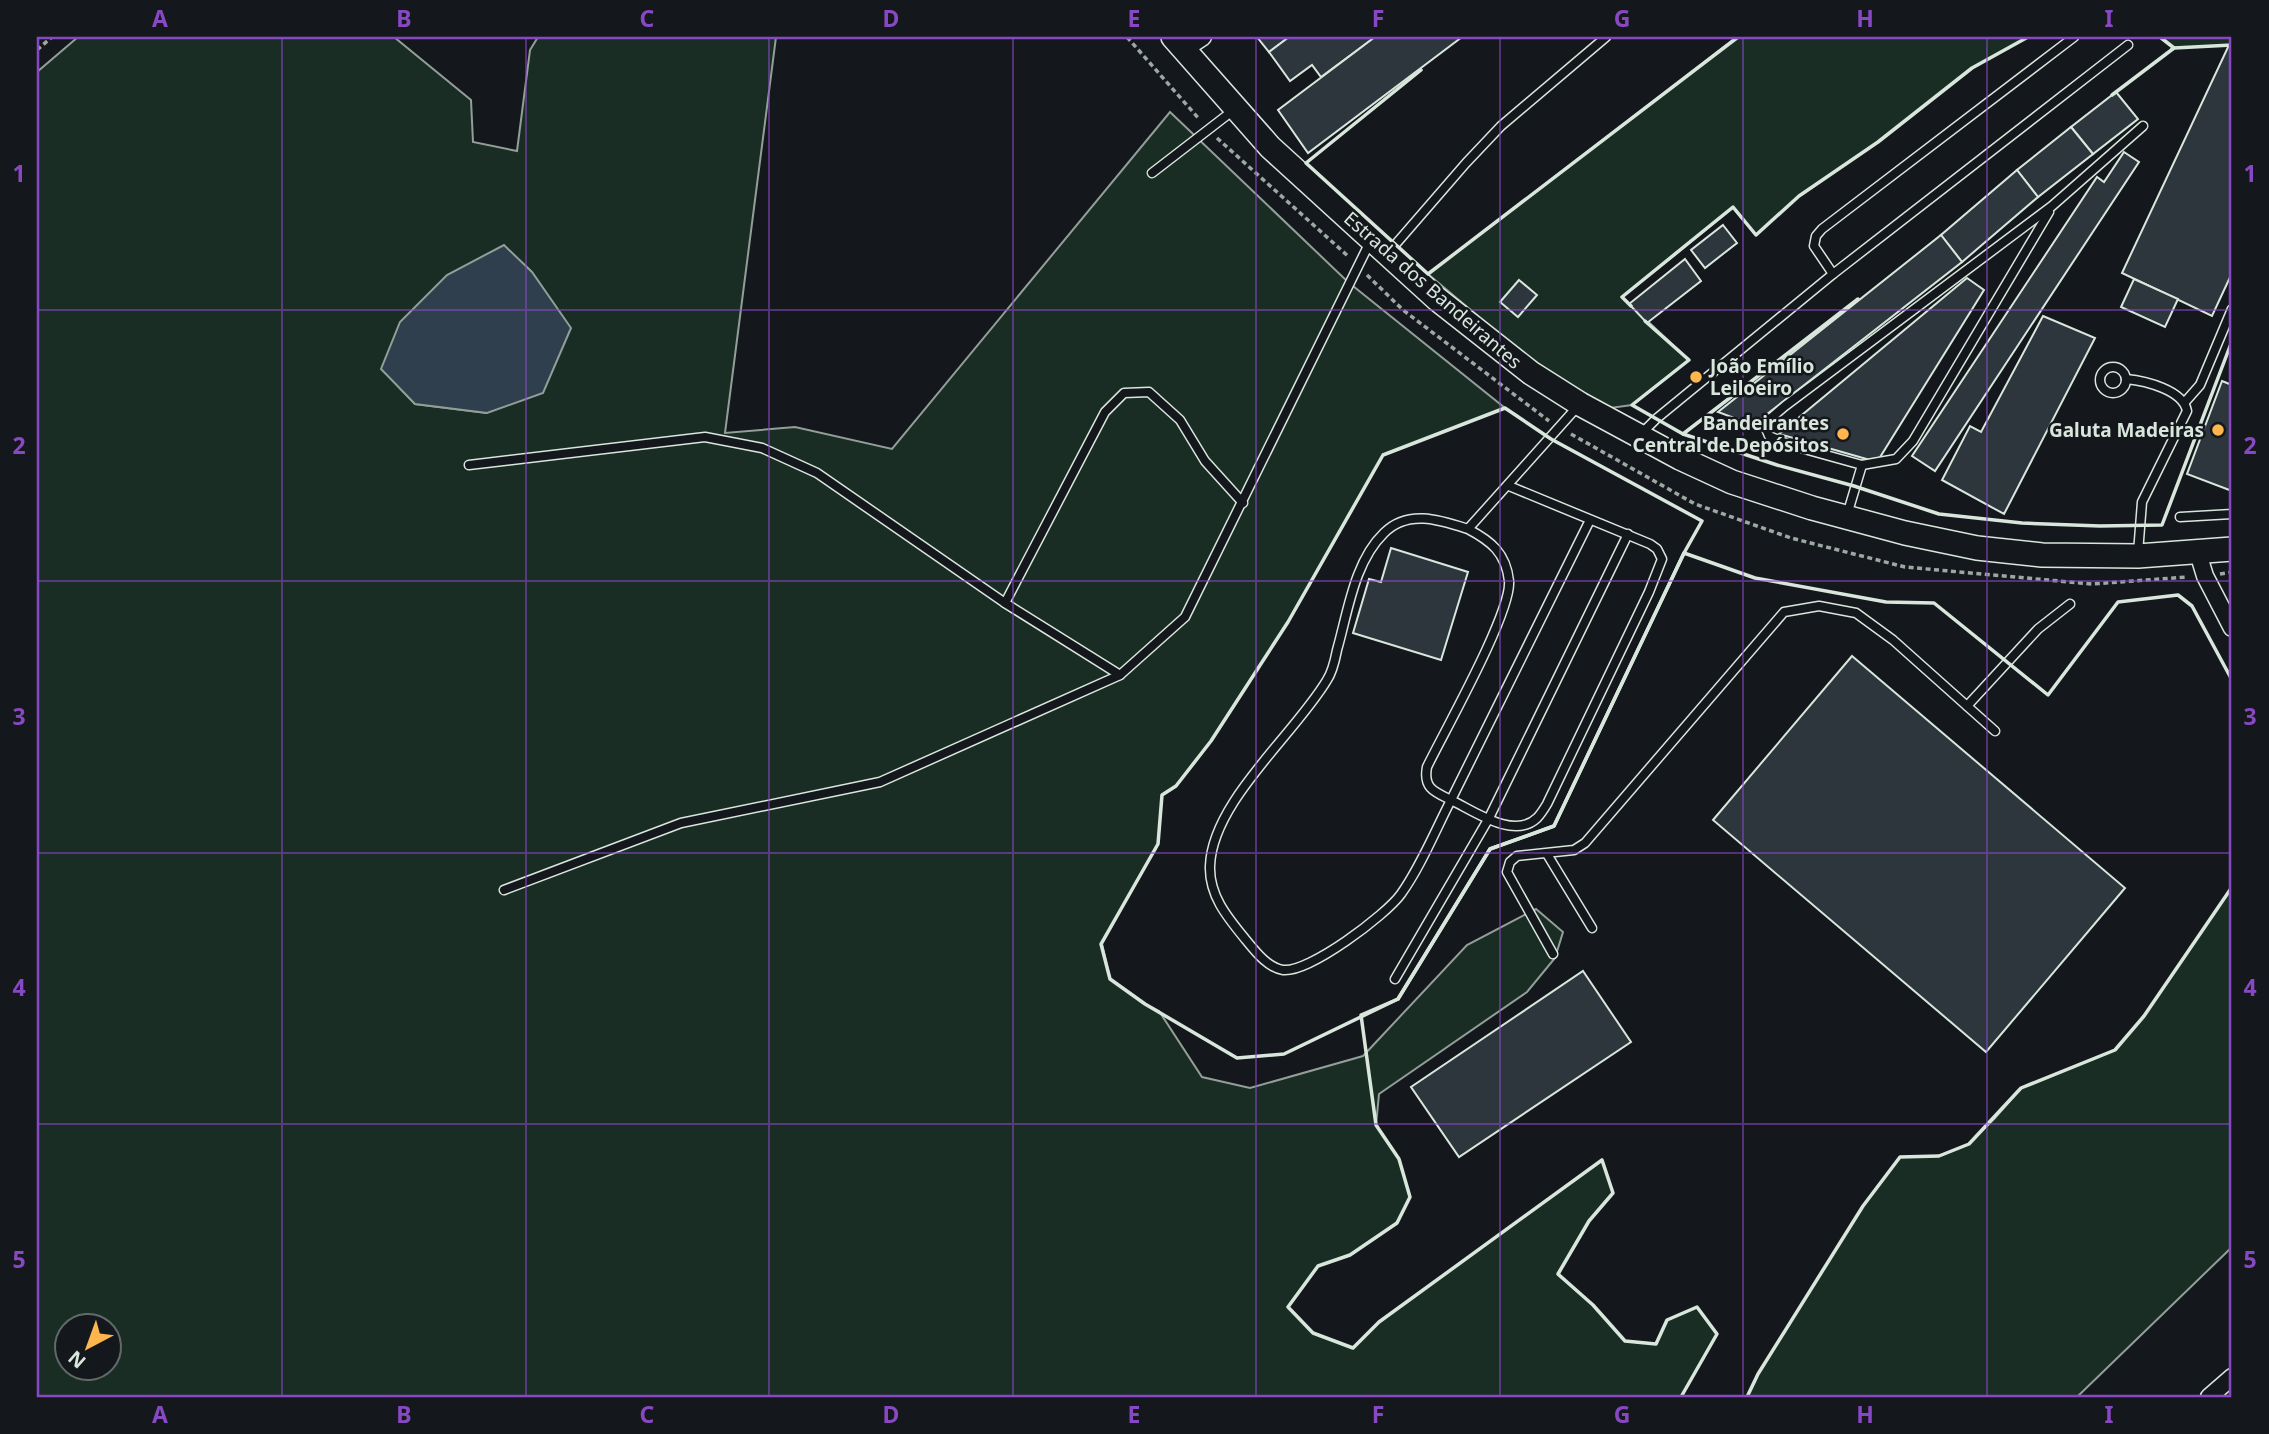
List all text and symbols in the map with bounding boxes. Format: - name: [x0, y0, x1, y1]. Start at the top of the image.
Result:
- text: A: [152, 2, 168, 34]
- text: B: [396, 2, 412, 34]
- text: C: [640, 2, 655, 34]
- text: D: [883, 2, 899, 34]
- text: E: [1128, 2, 1140, 34]
- text: F: [1372, 2, 1384, 34]
- text: G: [1614, 2, 1630, 34]
- text: H: [1856, 2, 1874, 34]
- text: I: [2105, 2, 2114, 34]
- text: 1: [12, 157, 26, 189]
- text: 1: [2243, 157, 2257, 189]
- street label: Estrada dos Bandeirantes: [1339, 205, 1527, 375]
- place label: João Emílio Leiloeiro: [1708, 353, 1814, 401]
- marker: João Emílio Leiloeiro: [1688, 369, 1704, 385]
- place label: Bandeirantes Central de Depósitos: [1632, 410, 1829, 458]
- place label: Galuta Madeiras: [2049, 417, 2204, 443]
- marker: Galuta Madeiras: [2210, 422, 2226, 438]
- marker: Bandeirantes Central de Depósitos: [1835, 426, 1851, 442]
- text: 2: [12, 429, 26, 461]
- text: 2: [2243, 429, 2257, 461]
- text: 3: [12, 700, 26, 732]
- text: 3: [2243, 700, 2257, 732]
- text: 4: [12, 971, 26, 1003]
- text: 4: [2243, 971, 2257, 1003]
- text: 5: [12, 1243, 26, 1275]
- text: 5: [2243, 1243, 2257, 1275]
- north arrow: [52, 1312, 122, 1382]
- text: N: [62, 1345, 91, 1375]
- text: A: [152, 1398, 168, 1430]
- text: B: [396, 1398, 412, 1430]
- text: C: [640, 1398, 655, 1430]
- text: D: [883, 1398, 899, 1430]
- text: E: [1128, 1398, 1140, 1430]
- text: F: [1372, 1398, 1384, 1430]
- text: G: [1614, 1398, 1630, 1430]
- text: H: [1856, 1398, 1874, 1430]
- text: I: [2105, 1398, 2114, 1430]

